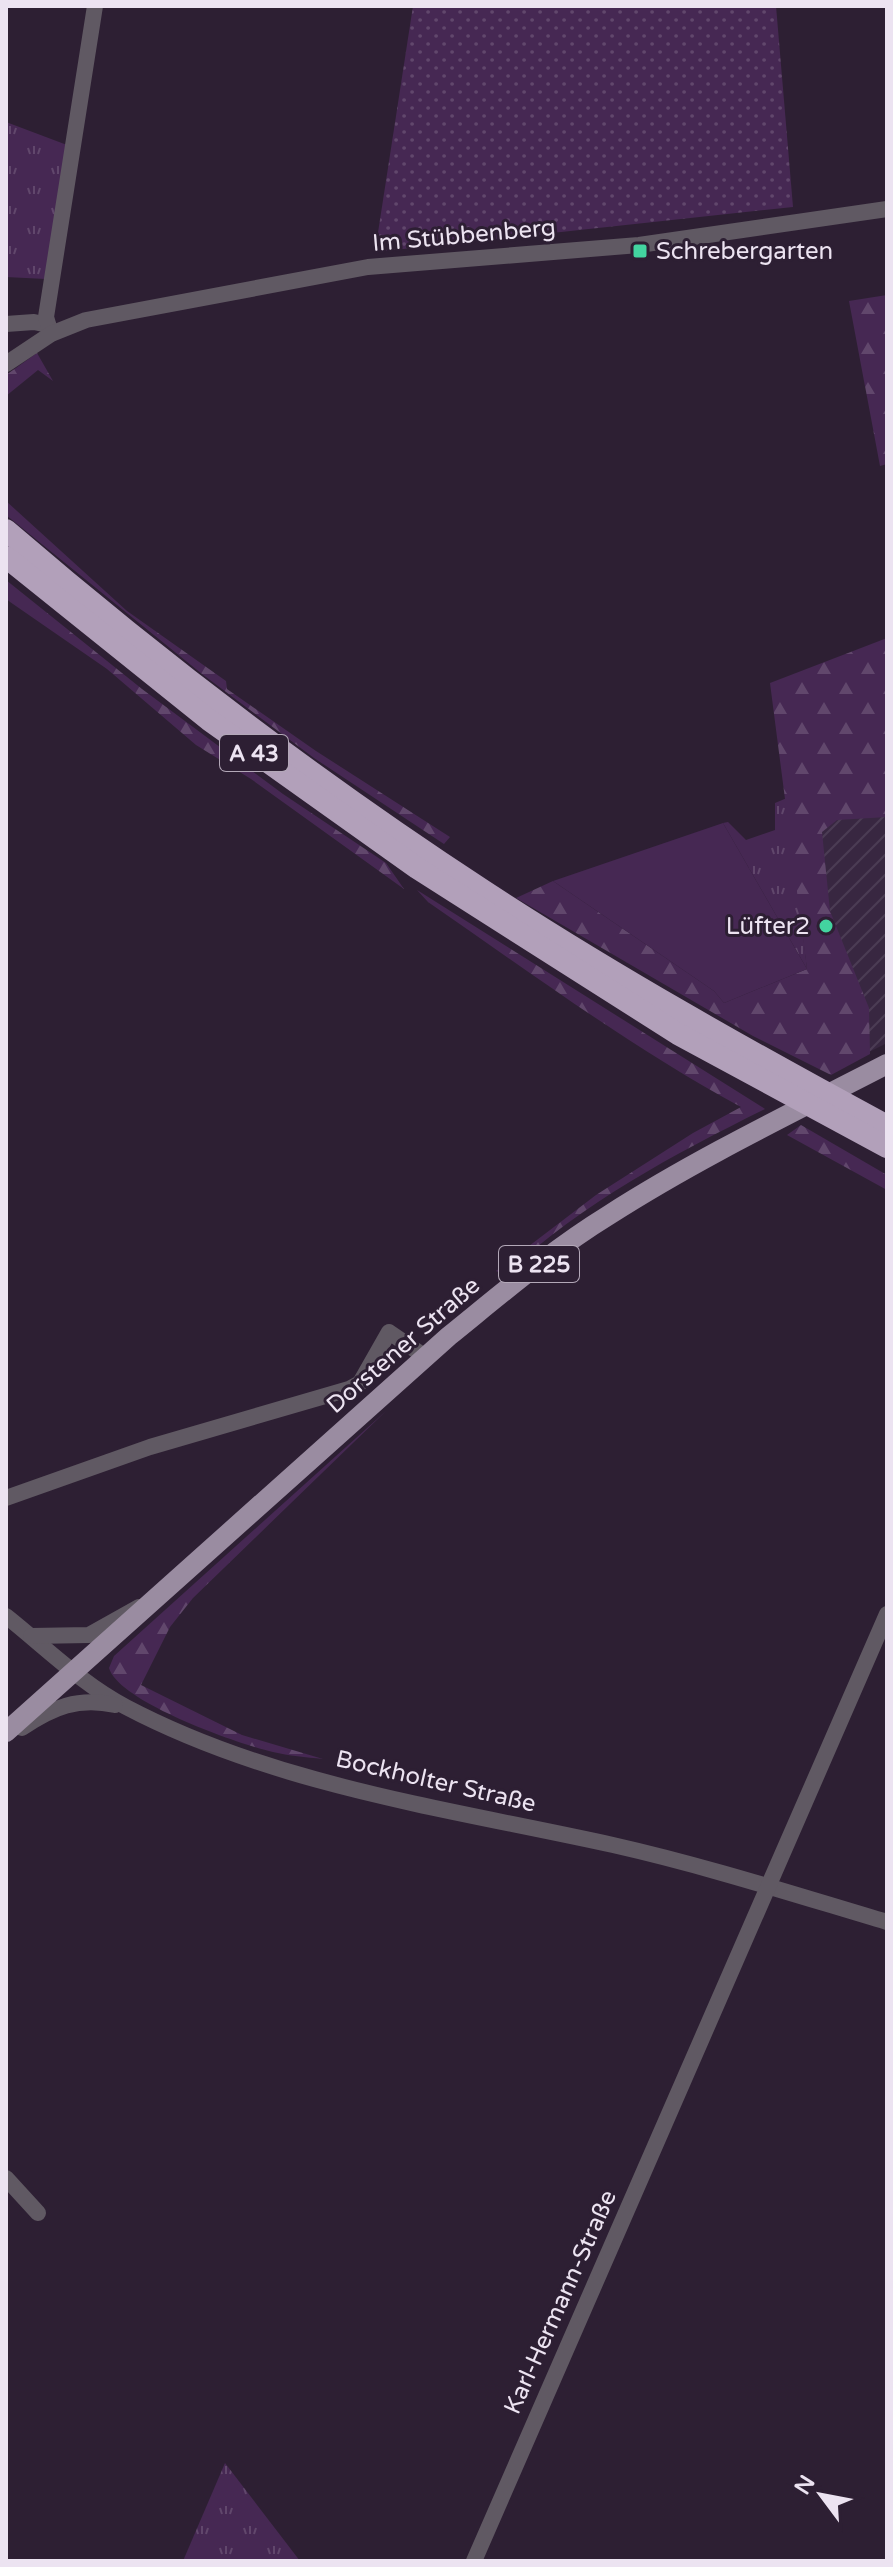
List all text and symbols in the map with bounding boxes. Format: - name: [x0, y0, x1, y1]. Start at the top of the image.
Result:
- street label: Im Stübbenberg: [371, 213, 557, 258]
- place label: Schrebergarten: [656, 237, 833, 266]
- marker: Schrebergarten: [631, 242, 649, 260]
- road number: A 43: [220, 735, 288, 771]
- place label: Lüfter2: [726, 912, 810, 941]
- marker: Lüfter2: [817, 917, 835, 935]
- road number: B 225: [499, 1246, 579, 1282]
- street label: Dorstener Straße: [321, 1271, 486, 1420]
- street label: Bockholter Straße: [333, 1744, 539, 1819]
- street label: Karl-Hermann-Straße: [498, 2186, 623, 2419]
- north arrow: [781, 2455, 861, 2535]
- text: N: [789, 2471, 821, 2499]

